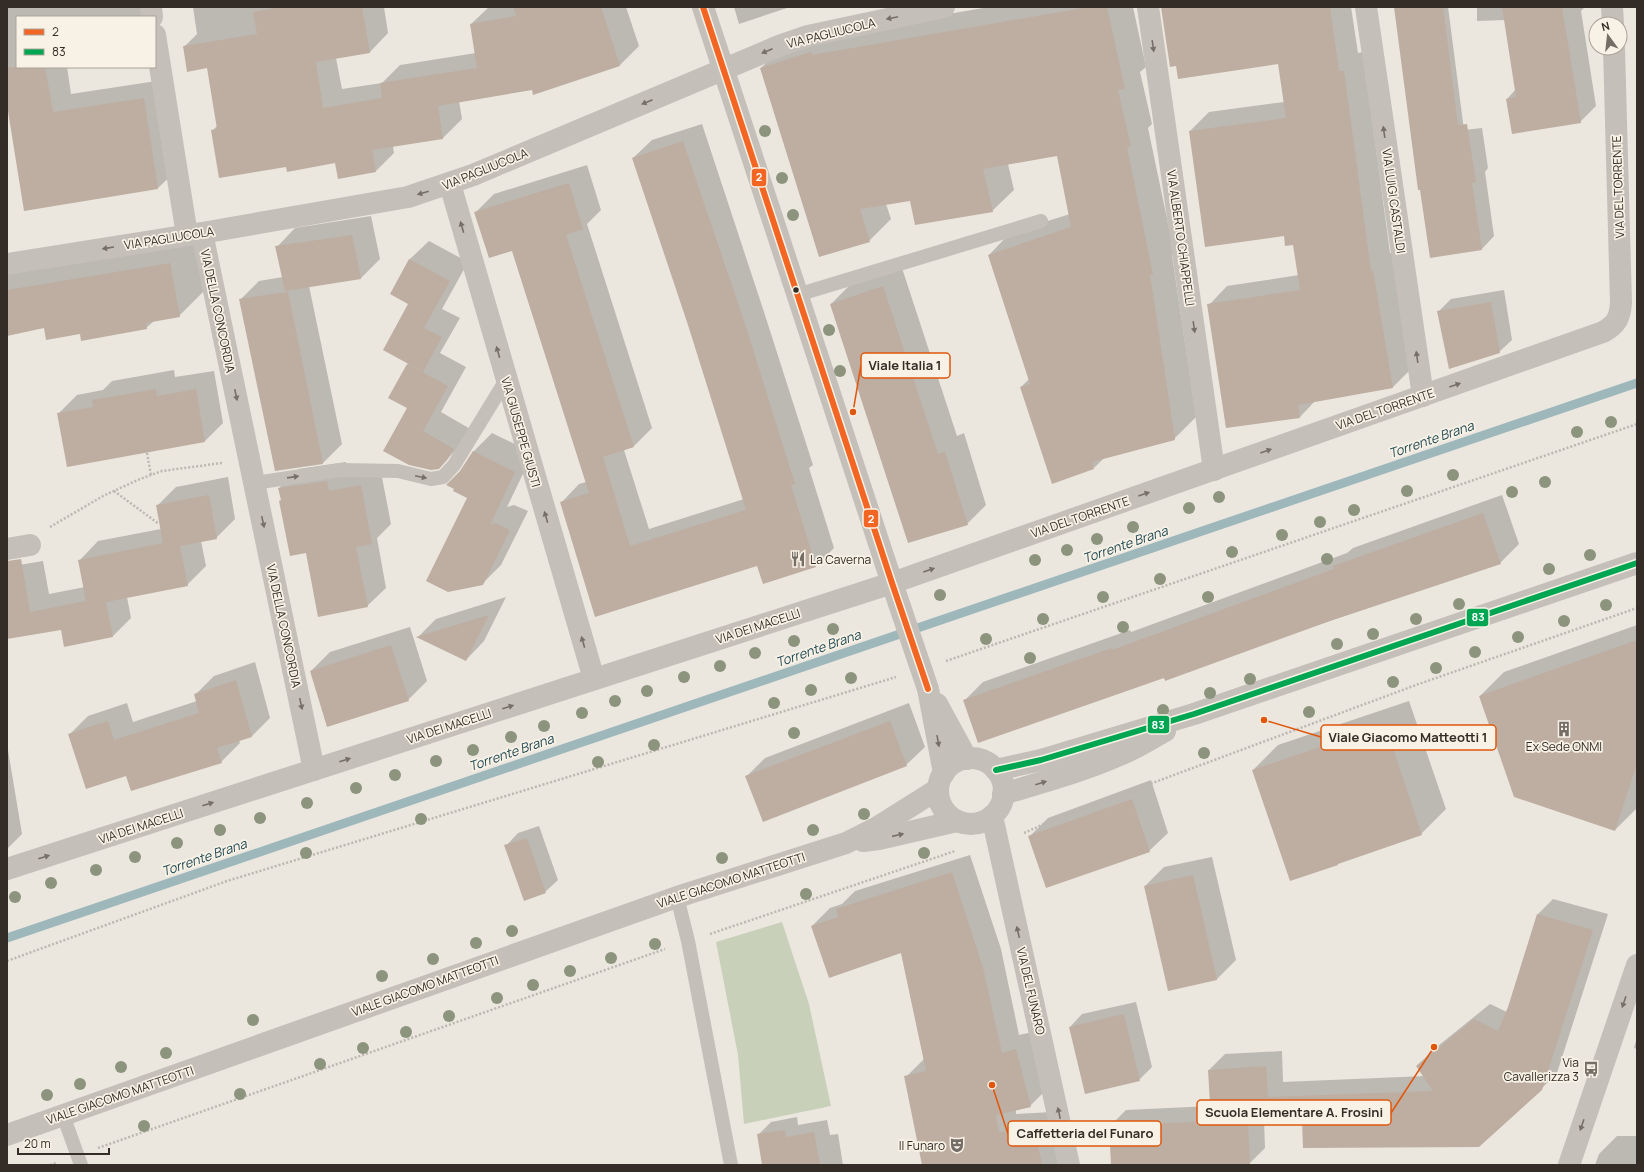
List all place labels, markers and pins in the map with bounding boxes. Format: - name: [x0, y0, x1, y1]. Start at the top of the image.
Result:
- unlabelled marker: [791, 285, 801, 295]
- callout: Viale Italia 1: [861, 353, 950, 378]
- restaurant icon: La Caverna: [789, 550, 807, 568]
- place label: La Caverna: [810, 551, 871, 568]
- building icon: Ex Sede ONMI: [1555, 720, 1573, 738]
- callout: Viale Giacomo Matteotti 1: [1321, 725, 1496, 750]
- place label: Ex Sede ONMI: [1526, 738, 1602, 755]
- place label: Via Cavallerizza 3: [1504, 1054, 1579, 1085]
- bus stop icon: Via Cavallerizza 3: [1582, 1060, 1600, 1078]
- callout: Scuola Elementare A. Frosini: [1197, 1100, 1391, 1125]
- callout: Caffetteria del Funaro: [1008, 1121, 1161, 1146]
- theatre icon: Il Funaro: [948, 1136, 966, 1154]
- place label: Il Funaro: [899, 1137, 945, 1154]

